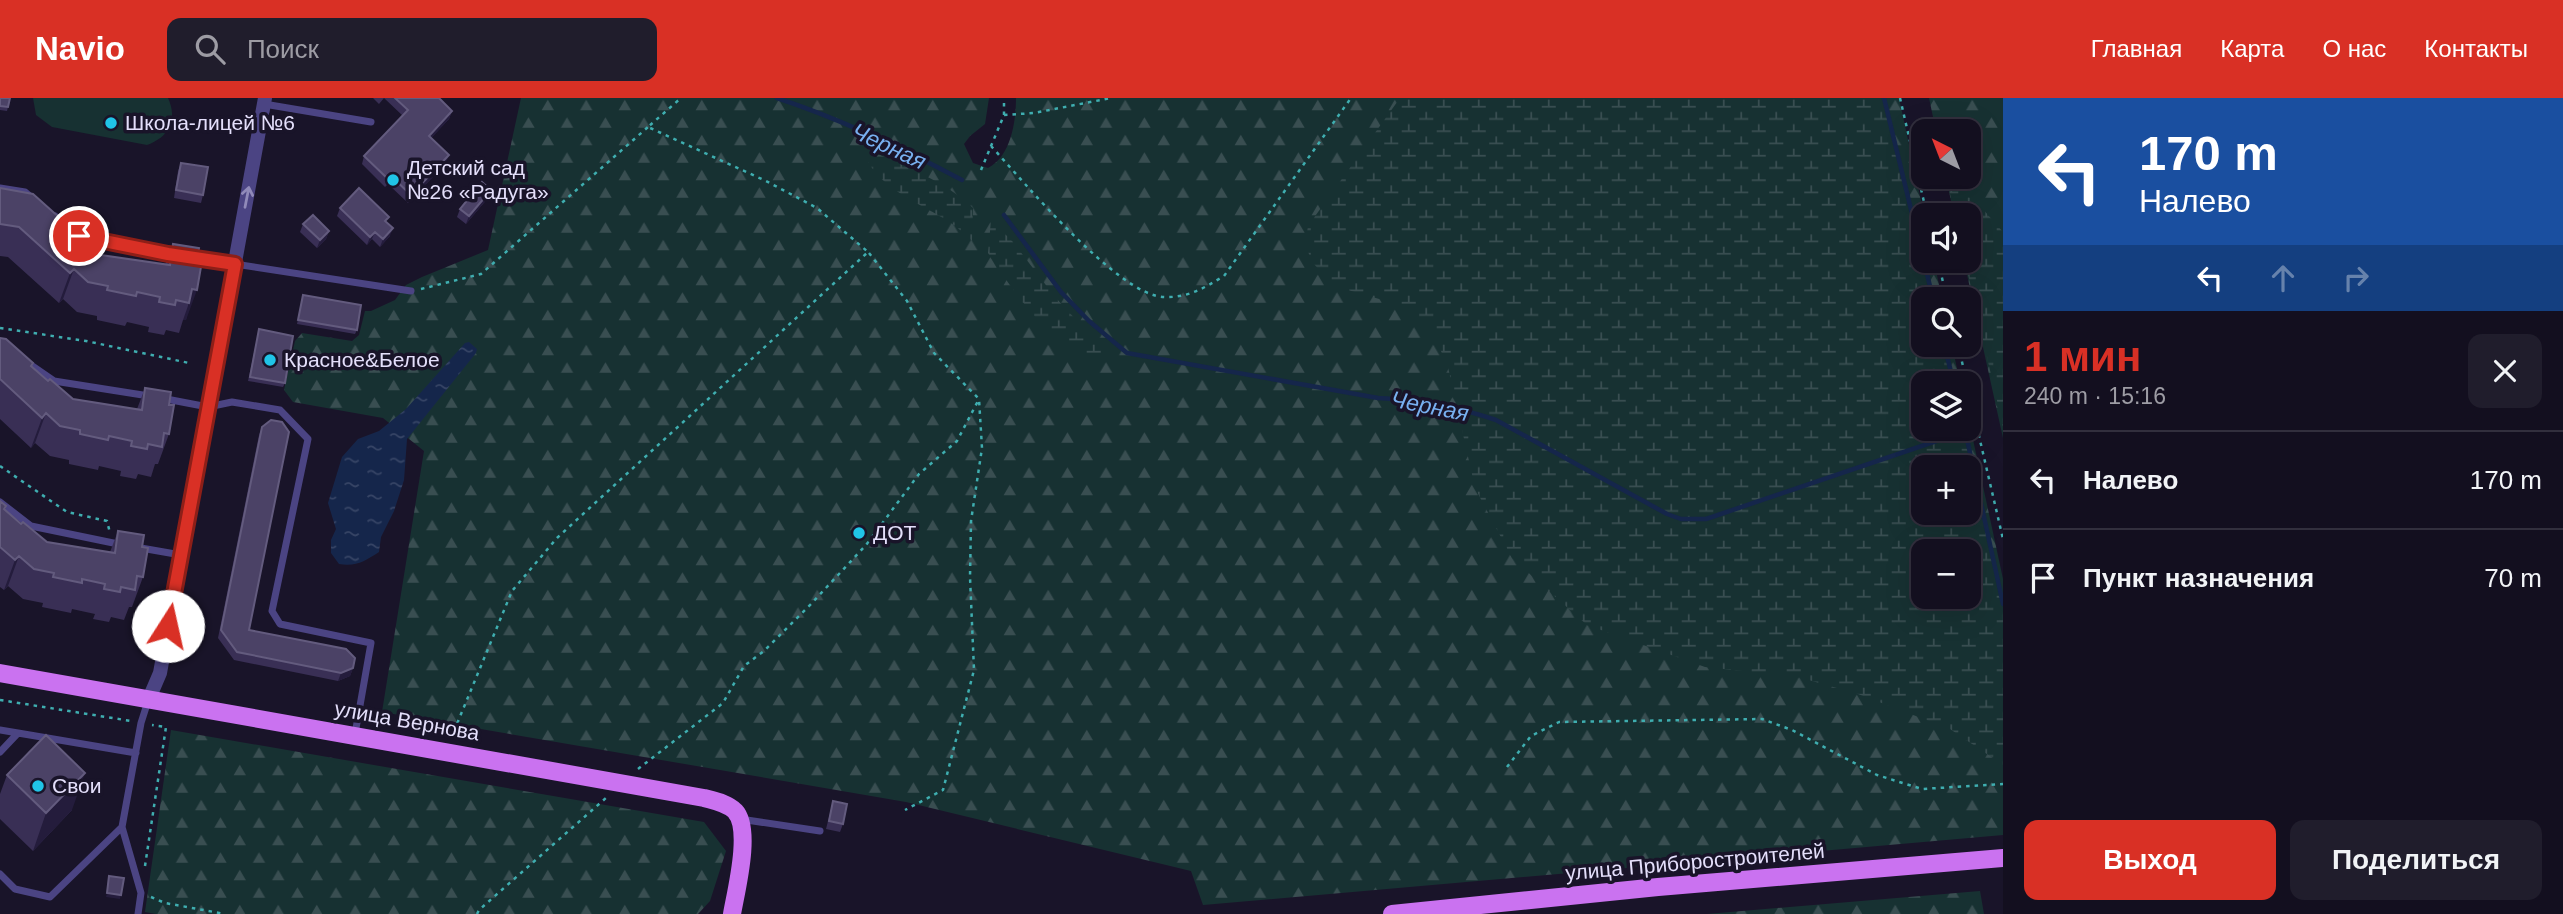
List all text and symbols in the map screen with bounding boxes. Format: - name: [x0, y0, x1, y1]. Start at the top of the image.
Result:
- search box: [167, 18, 657, 81]
- text: Navio: [35, 30, 125, 67]
- icon: search: [191, 30, 229, 68]
- text: Поиск: [247, 34, 319, 64]
- text: Главная: [2091, 35, 2182, 62]
- text: Карта: [2220, 35, 2284, 62]
- text: О нас: [2322, 35, 2386, 62]
- text: Контакты: [2424, 35, 2528, 62]
- place label: Школа-лицей №6: [125, 111, 295, 134]
- marker: Школа-лицей №6: [103, 115, 119, 131]
- water label: Черная: [848, 118, 930, 174]
- north arrow: [1911, 119, 1981, 189]
- map controls: [1911, 119, 1981, 609]
- icon: left: [2024, 126, 2115, 217]
- text: 170 m: [2139, 126, 2278, 180]
- place label: Детский сад №26 «Радуга»: [407, 156, 549, 203]
- marker: Детский сад №26 «Радуга»: [385, 172, 401, 188]
- text: Налево: [2139, 183, 2251, 219]
- one-way arrow: [241, 186, 254, 209]
- button: sound: [1911, 203, 1981, 273]
- pin: [49, 206, 109, 266]
- icon: arrive: [60, 217, 98, 255]
- icon: left: [2191, 259, 2229, 297]
- icon: ahead: [2264, 259, 2302, 297]
- icon: right: [2337, 259, 2375, 297]
- button: search: [1911, 287, 1981, 357]
- text: 1 мин: [2024, 333, 2141, 380]
- button: close: [2468, 334, 2542, 408]
- place label: Красное&Белое: [284, 348, 440, 371]
- marker: Красное&Белое: [262, 352, 278, 368]
- button: layers: [1911, 371, 1981, 441]
- text: 240 m · 15:16: [2024, 383, 2166, 409]
- water label: Черная: [1389, 386, 1471, 426]
- button: +: [1911, 455, 1981, 525]
- icon: left: [2024, 461, 2062, 499]
- text: Налево: [2083, 465, 2178, 495]
- text: 170 m: [2470, 465, 2542, 495]
- place label: ДОТ: [873, 521, 917, 544]
- marker: ДОТ: [851, 525, 867, 541]
- button: −: [1911, 539, 1981, 609]
- icon: arrive: [2024, 559, 2062, 597]
- text: Пункт назначения: [2083, 563, 2314, 593]
- text: 70 m: [2484, 563, 2542, 593]
- position arrow: [131, 589, 205, 663]
- street label: улица Вернова: [333, 696, 482, 745]
- place label: Свои: [52, 774, 102, 797]
- marker: Свои: [30, 778, 46, 794]
- button: Выход: [2024, 820, 2276, 900]
- button: Поделиться: [2290, 820, 2542, 900]
- street label: улица Приборостроителей: [1564, 839, 1826, 884]

